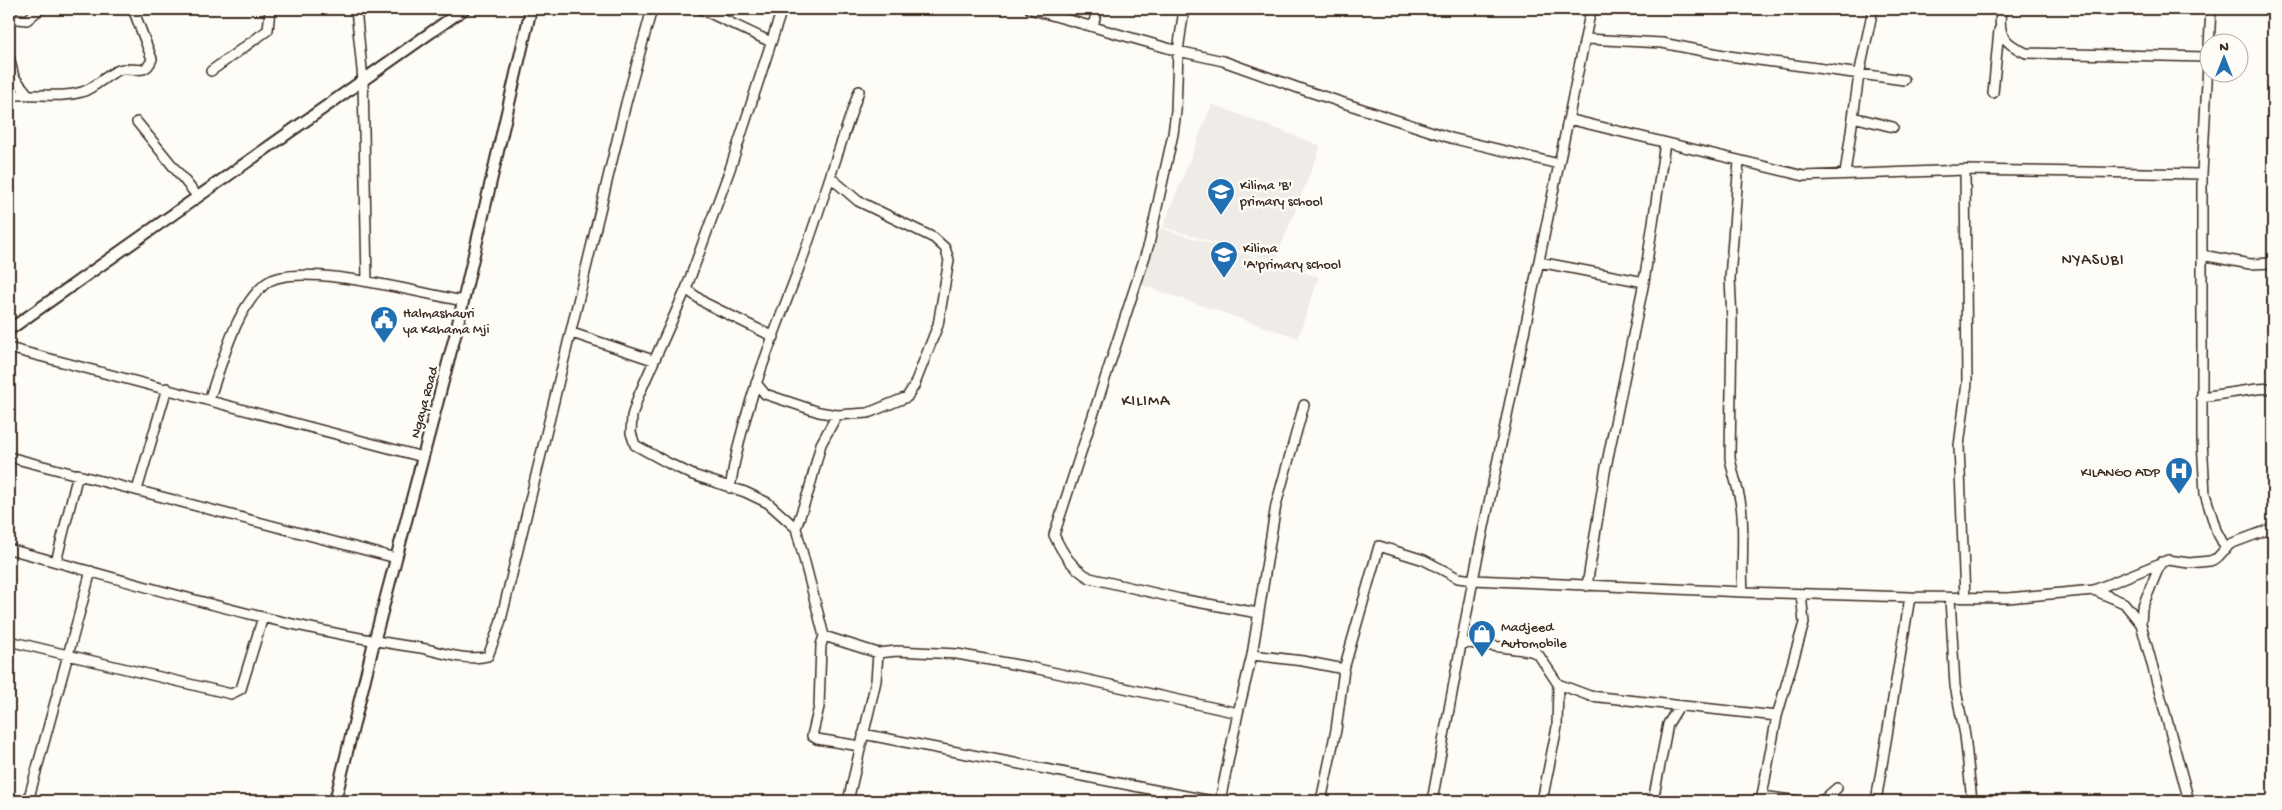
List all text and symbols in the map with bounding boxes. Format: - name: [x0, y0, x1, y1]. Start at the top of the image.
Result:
- north arrow: [2200, 32, 2250, 82]
- text: N: [2219, 39, 2229, 56]
- school or university icon: Kilima 'B' primary school: [1206, 177, 1236, 216]
- place label: Kilima 'B' primary school: [1239, 178, 1323, 211]
- school or university icon: Kilima 'A'primary school: [1209, 240, 1239, 279]
- place label: Kilima 'A'primary school: [1243, 241, 1341, 274]
- district label: NYASUBI: [2062, 252, 2124, 271]
- public building icon: Halmashauri ya Kahama Mji: [369, 305, 399, 344]
- place label: Halmashauri ya Kahama Mji: [403, 306, 490, 339]
- street label: Ngaya Road: [408, 363, 444, 440]
- district label: KILIMA: [1122, 393, 1171, 412]
- hospital icon: KILANGO ADP: [2164, 456, 2194, 495]
- place label: KILANGO ADP: [2081, 465, 2160, 482]
- shop icon: Madjeed Automobile: [1467, 619, 1497, 658]
- place label: Madjeed Automobile: [1501, 620, 1568, 653]

